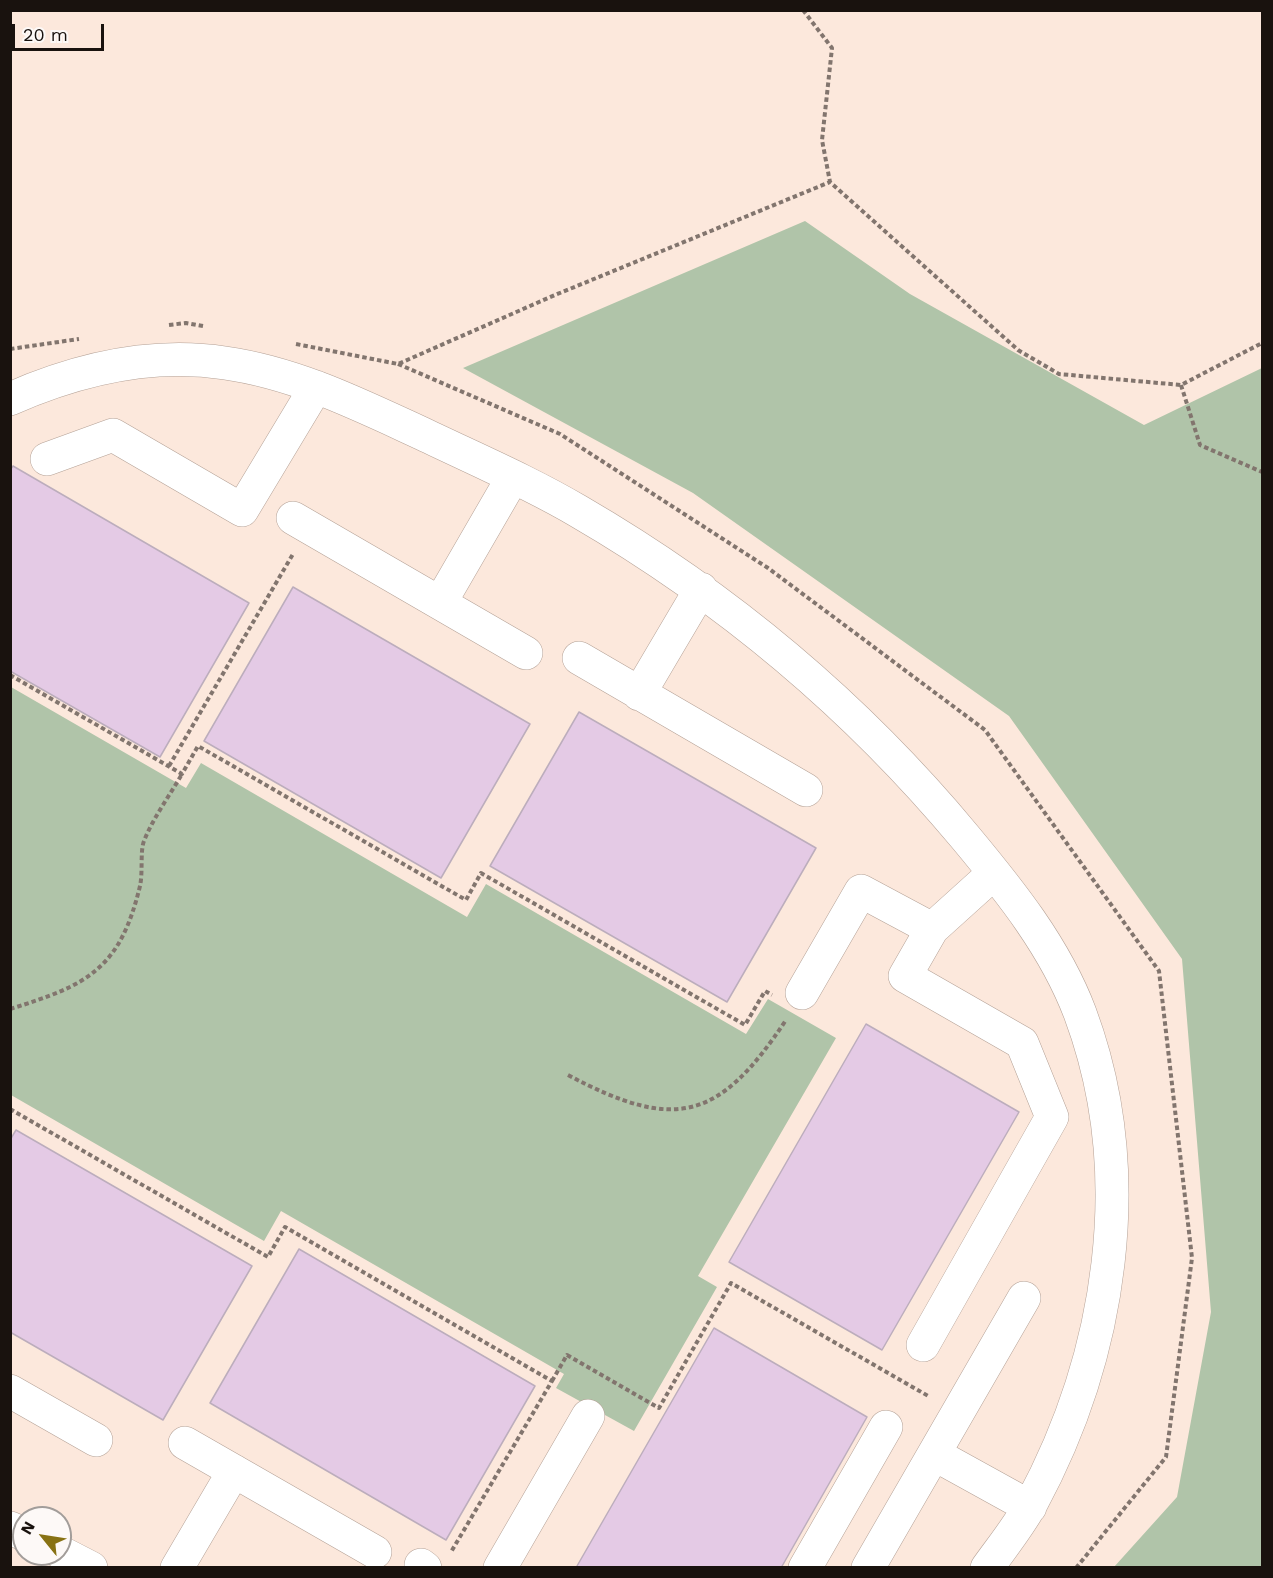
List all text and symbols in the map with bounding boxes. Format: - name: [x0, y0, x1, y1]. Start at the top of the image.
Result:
- scale bar: [15, 12, 106, 50]
- text: 20 m: [23, 24, 68, 45]
- north arrow: [12, 1506, 72, 1566]
- text: N: [17, 1518, 39, 1538]

